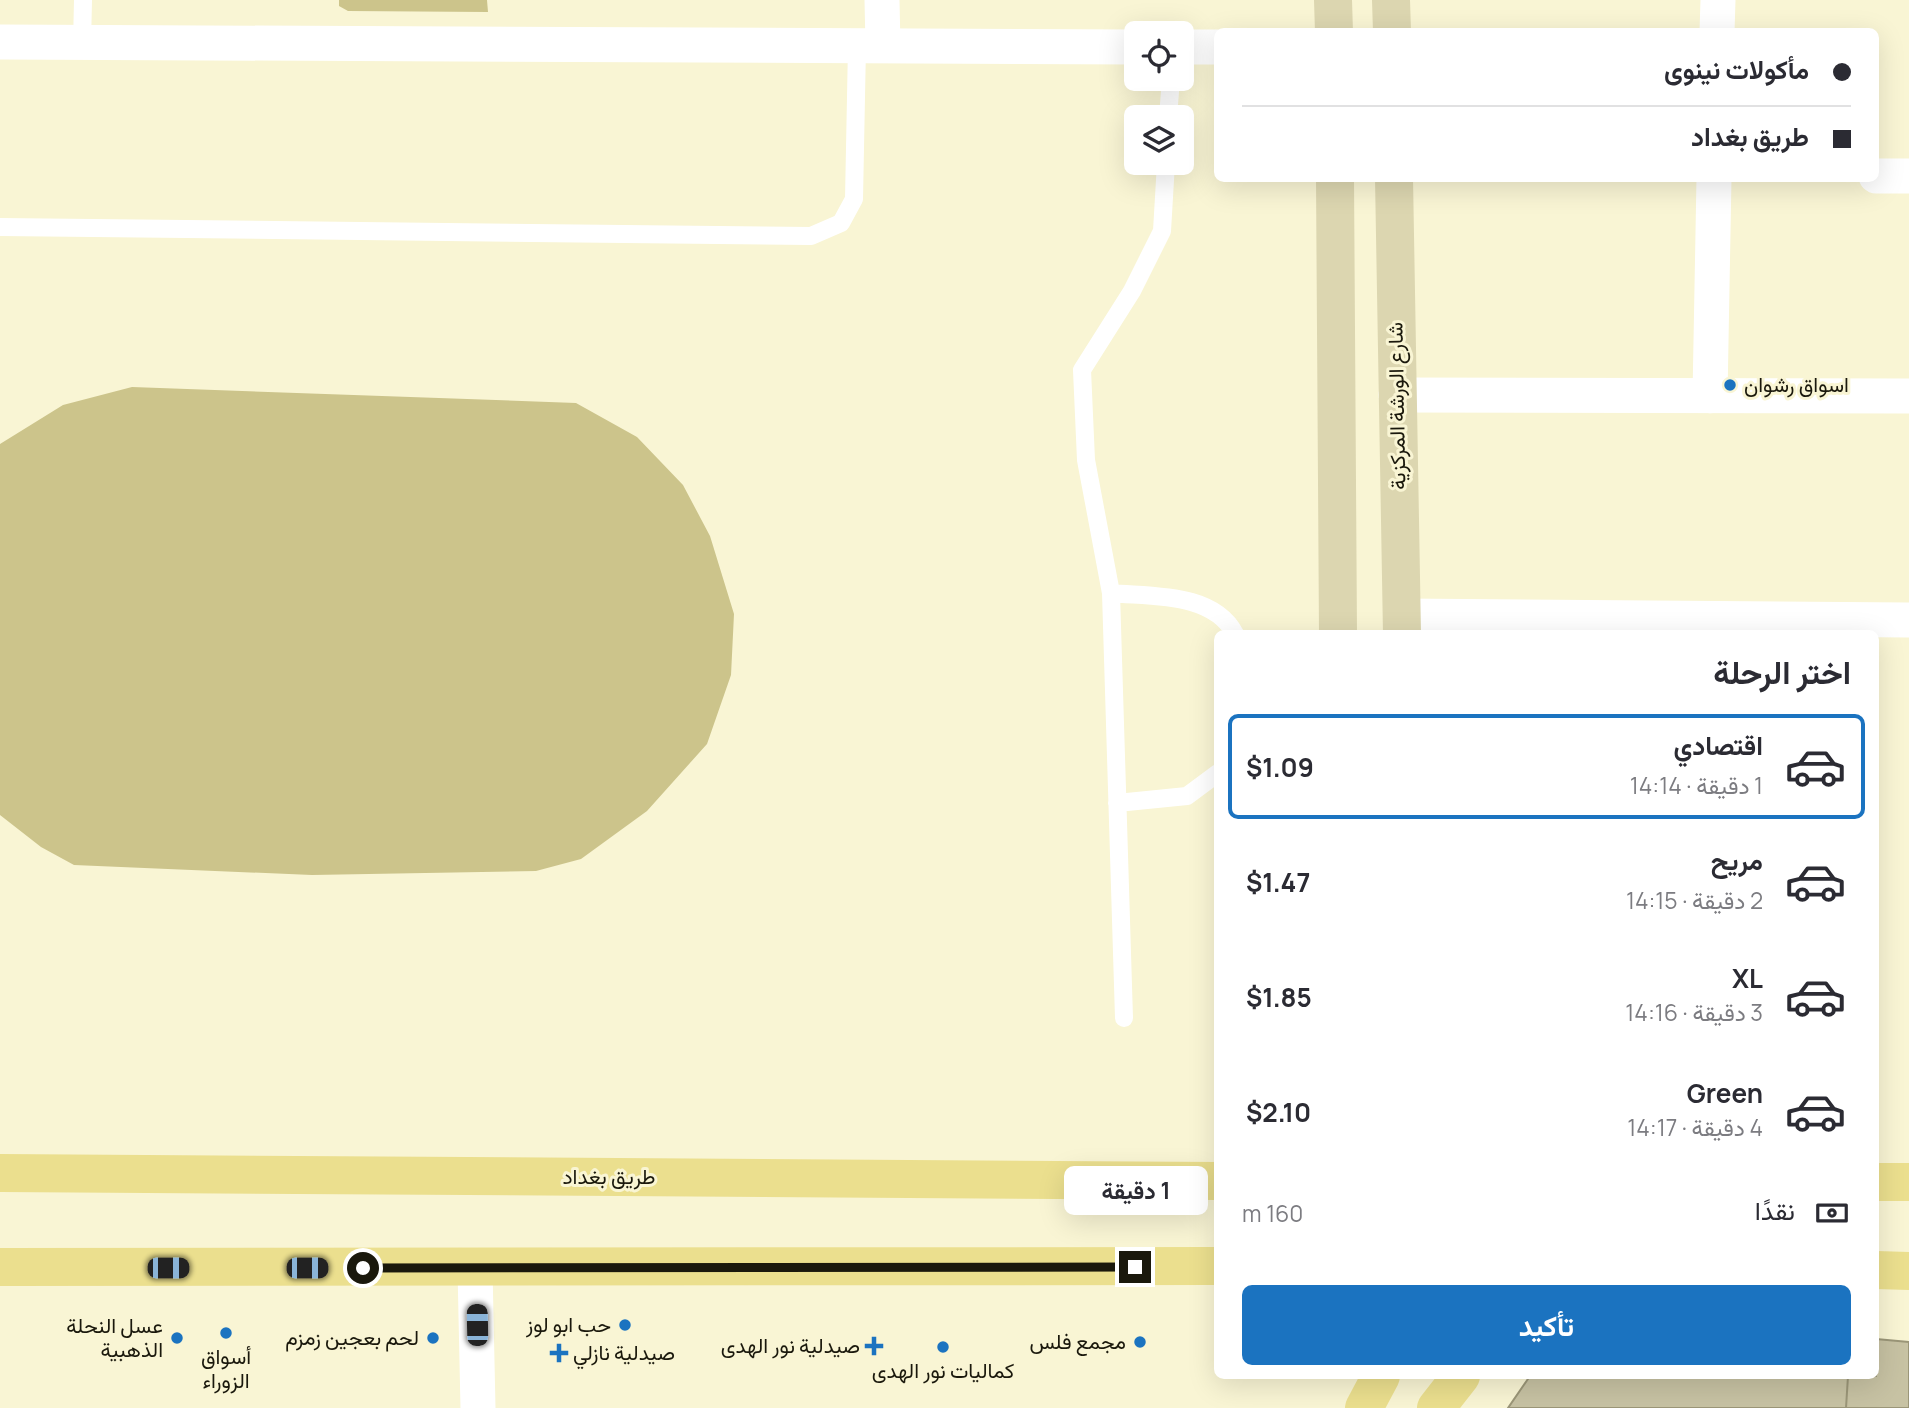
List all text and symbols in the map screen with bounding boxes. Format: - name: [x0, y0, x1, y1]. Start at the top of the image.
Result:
- map controls: [1124, 21, 1194, 175]
- button: locate: [1124, 21, 1194, 91]
- text: مأكولات نينوى: [1664, 51, 1809, 87]
- button: layers: [1124, 105, 1194, 175]
- text: طريق بغداد: [1691, 118, 1809, 154]
- street label: شارع الورشة المركزية: [1381, 322, 1412, 490]
- place label: اسواق رشوان: [1744, 370, 1849, 398]
- marker: اسواق رشوان: [1722, 377, 1738, 393]
- text: اختر الرحلة: [1713, 650, 1851, 694]
- text: اقتصادي: [1674, 727, 1763, 763]
- icon: car: [1784, 735, 1847, 798]
- text: $1.09: [1246, 749, 1314, 785]
- text: 1 دقيقة · 14:14: [1630, 769, 1763, 801]
- text: مريح: [1711, 842, 1763, 878]
- icon: car: [1784, 850, 1847, 913]
- text: $1.47: [1246, 864, 1310, 900]
- text: 2 دقيقة · 14:15: [1626, 884, 1763, 916]
- text: XL: [1732, 960, 1763, 996]
- icon: car: [1784, 965, 1847, 1028]
- text: $1.85: [1246, 979, 1312, 1015]
- text: 3 دقيقة · 14:16: [1625, 996, 1763, 1028]
- text: Green: [1687, 1075, 1763, 1111]
- icon: car: [1784, 1080, 1847, 1143]
- text: $2.10: [1246, 1094, 1311, 1130]
- text: 4 دقيقة · 14:17: [1627, 1111, 1763, 1143]
- street label: طريق بغداد: [562, 1162, 656, 1190]
- callout: 1 دقيقة: [1063, 1166, 1207, 1214]
- text: 1 دقيقة: [1102, 1174, 1170, 1206]
- text: نقدًا: [1755, 1192, 1795, 1228]
- icon: cash: [1813, 1194, 1851, 1232]
- text: 160 m: [1242, 1197, 1303, 1229]
- route end: [1119, 1251, 1151, 1283]
- route start: [347, 1252, 379, 1284]
- car: [148, 1258, 190, 1279]
- car: [287, 1258, 329, 1279]
- button: تأكيد: [1242, 1285, 1851, 1365]
- car: [467, 1304, 488, 1346]
- place label: حب ابو لوز: [525, 1310, 611, 1338]
- place label: عسل النحلة الذهبية: [66, 1311, 163, 1363]
- marker: حب ابو لوز: [617, 1317, 633, 1333]
- place label: لحم بعجين زمزم: [285, 1323, 419, 1352]
- marker: أسواق الزوراء: [218, 1325, 234, 1341]
- place label: مجمع فلس: [1029, 1327, 1126, 1356]
- marker: عسل النحلة الذهبية: [169, 1330, 185, 1346]
- marker: لحم بعجين زمزم: [425, 1330, 441, 1346]
- place label: صيدلية نور الهدى: [721, 1331, 860, 1359]
- marker: مجمع فلس: [1132, 1334, 1148, 1350]
- place label: صيدلية نازلي: [573, 1338, 675, 1370]
- marker: صيدلية نور الهدى: [866, 1338, 882, 1354]
- marker: كماليات نور الهدى: [935, 1339, 951, 1355]
- place label: أسواق الزوراء: [201, 1342, 251, 1394]
- marker: صيدلية نازلي: [551, 1345, 567, 1361]
- place label: كماليات نور الهدى: [872, 1356, 1014, 1384]

